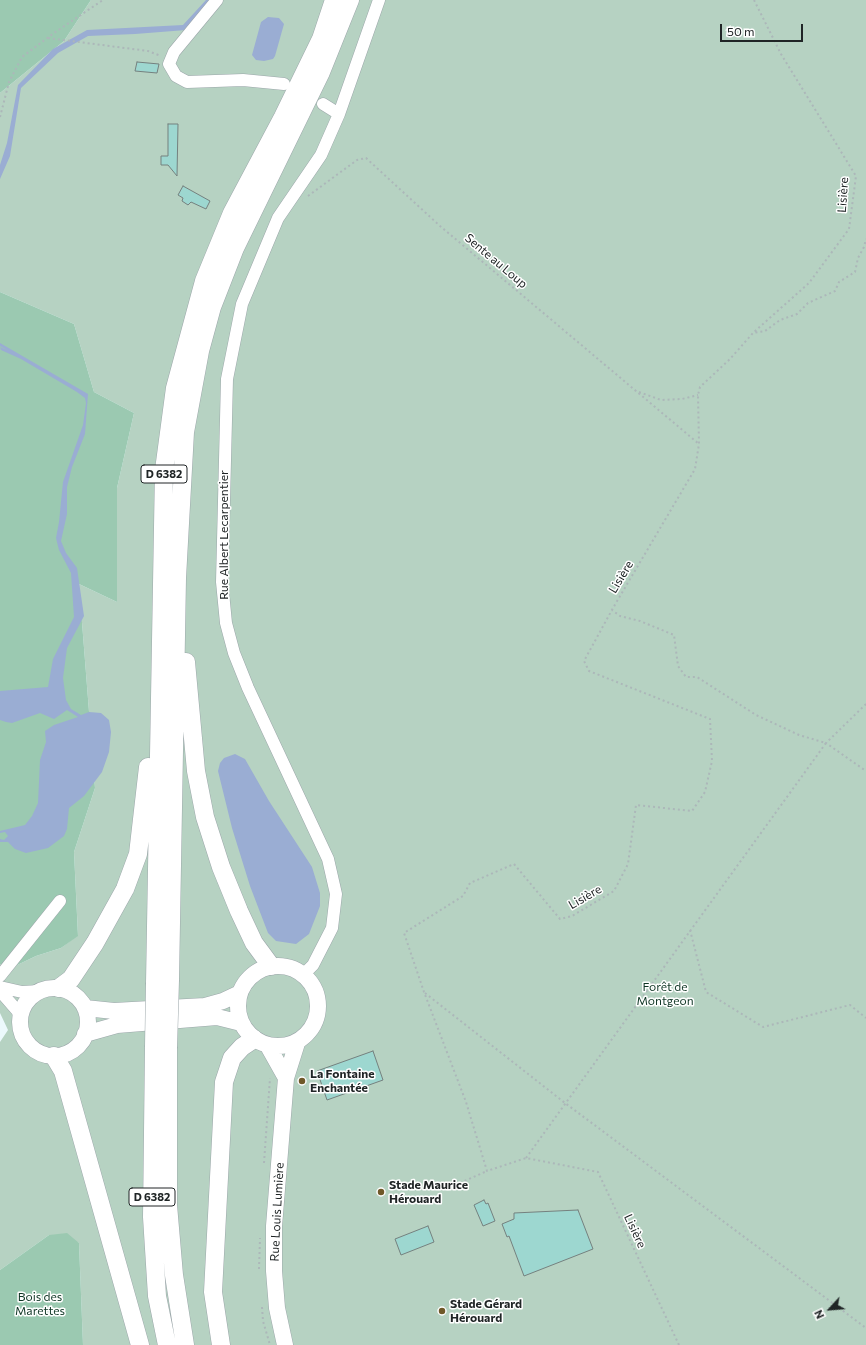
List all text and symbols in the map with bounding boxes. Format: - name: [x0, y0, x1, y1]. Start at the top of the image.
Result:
- scale bar: [722, 16, 805, 42]
- text: 50 m: [727, 24, 755, 38]
- street label: Lisière: [835, 177, 851, 213]
- street label: Sente au Loup: [462, 231, 530, 291]
- road number: D 6382: [141, 465, 187, 483]
- street label: Rue Albert Lecarpentier: [217, 470, 231, 600]
- street label: Lisière: [606, 558, 636, 596]
- street label: Lisière: [566, 882, 604, 912]
- park label: Forêt de Montgeon: [636, 980, 694, 1008]
- place label: La Fontaine Enchantée: [310, 1067, 374, 1095]
- marker: La Fontaine Enchantée: [297, 1076, 307, 1086]
- street label: Rue Louis Lumière: [267, 1162, 287, 1262]
- place label: Stade Maurice Hérouard: [389, 1178, 468, 1206]
- marker: Stade Maurice Hérouard: [376, 1187, 386, 1197]
- road number: D 6382: [129, 1188, 175, 1206]
- street label: Lisière: [621, 1212, 649, 1250]
- north arrow: [810, 1289, 850, 1329]
- park label: Bois des Marettes: [15, 1290, 65, 1318]
- place label: Stade Gérard Hérouard: [450, 1297, 522, 1325]
- marker: Stade Gérard Hérouard: [437, 1306, 447, 1316]
- text: N: [811, 1308, 826, 1321]

